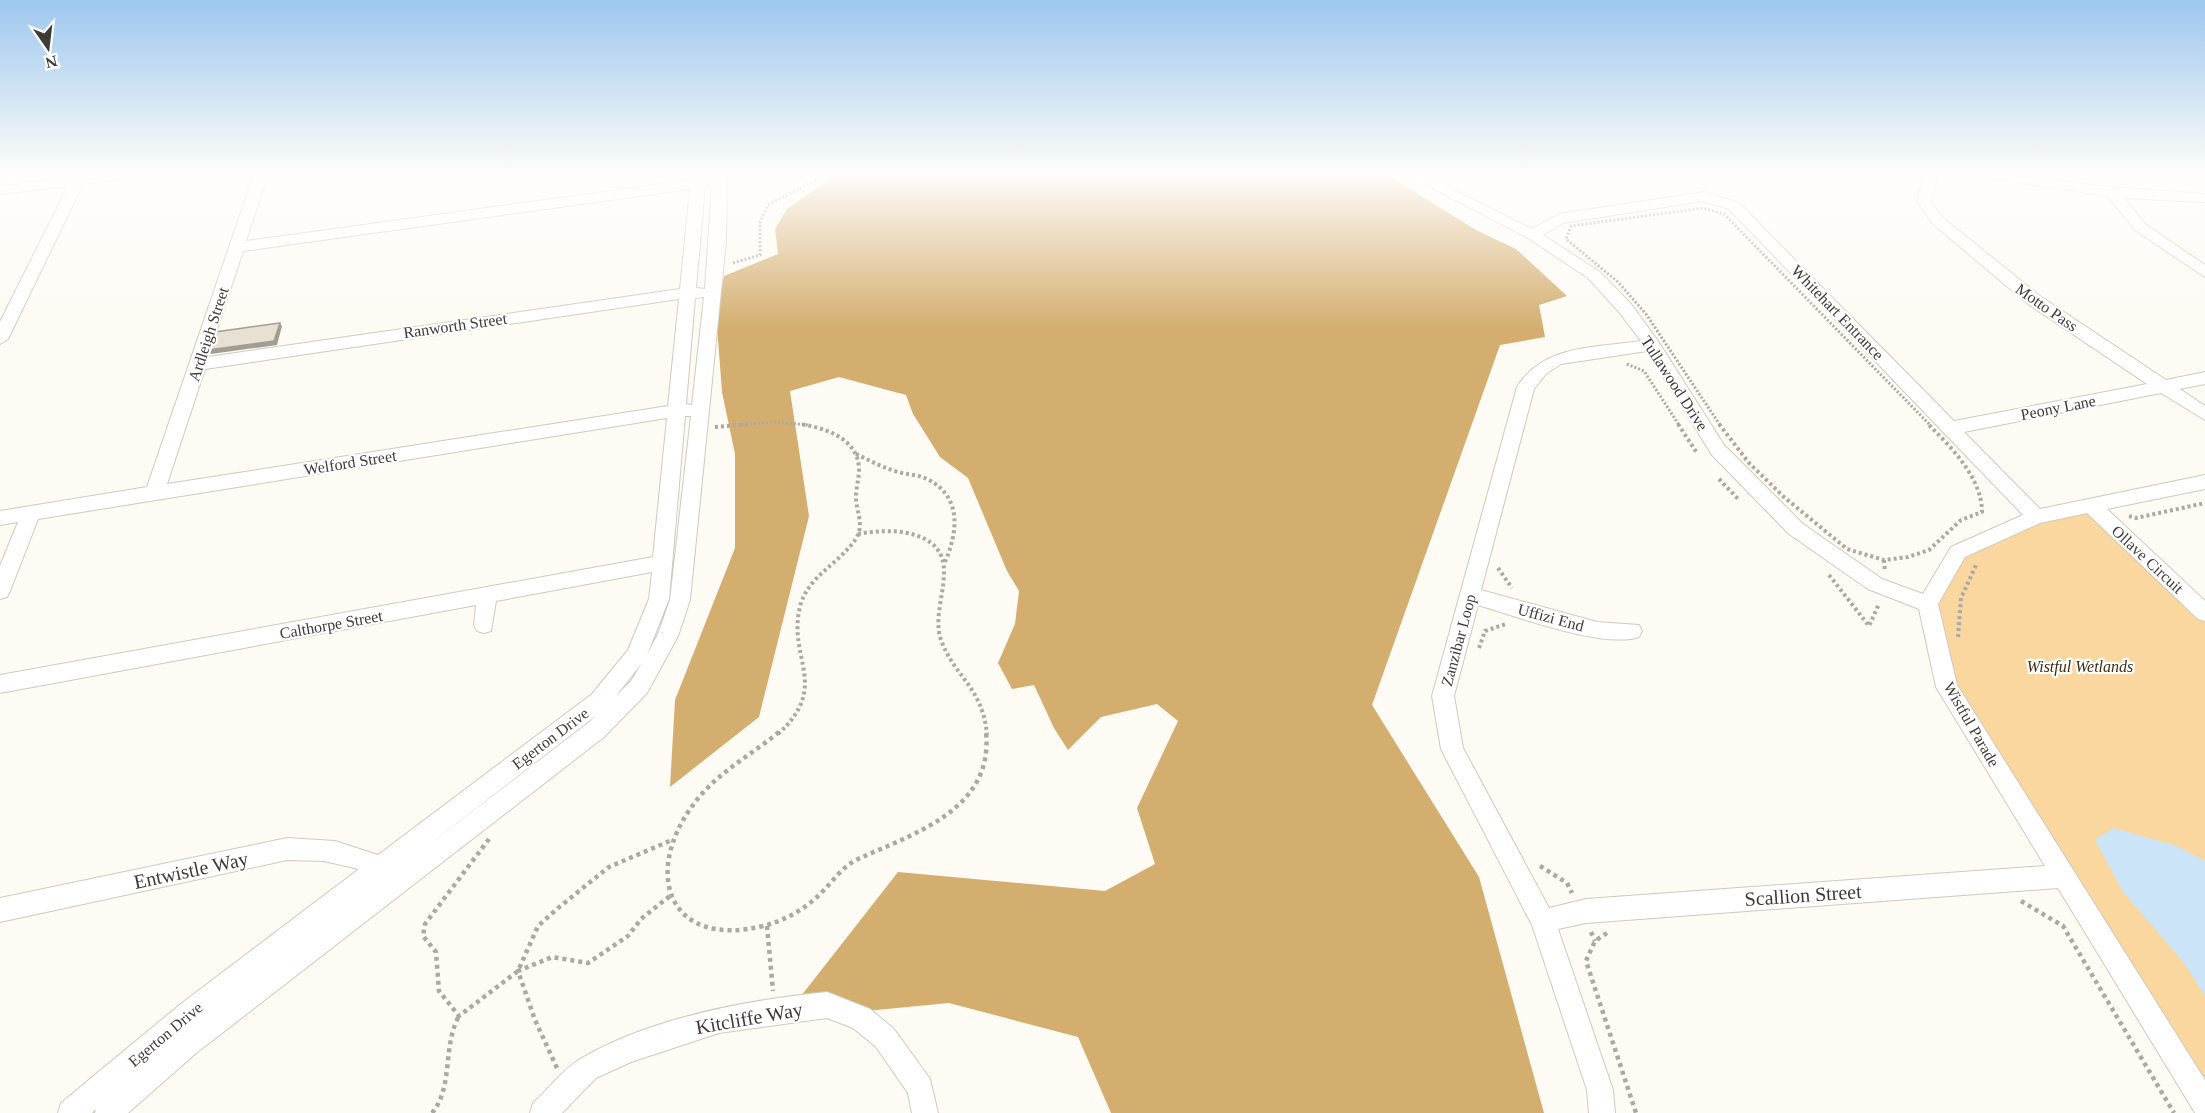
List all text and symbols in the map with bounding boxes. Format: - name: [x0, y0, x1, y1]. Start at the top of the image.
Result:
- north arrow: [18, 18, 78, 78]
- text: N: [43, 52, 59, 72]
- street label: Whitehart Entrance: [1788, 262, 1887, 363]
- street label: Motto Pass: [2013, 280, 2081, 335]
- street label: Ardleigh Street: [185, 284, 233, 384]
- street label: Ranworth Street: [402, 310, 509, 341]
- street label: Tullawood Drive: [1638, 333, 1711, 434]
- street label: Peony Lane: [2019, 392, 2097, 424]
- street label: Welford Street: [303, 447, 398, 478]
- street label: Ollave Circuit: [2109, 522, 2187, 597]
- street label: Zanzibar Loop: [1438, 592, 1480, 688]
- street label: Uffizi End: [1516, 601, 1586, 634]
- street label: Calthorpe Street: [278, 607, 385, 643]
- park label: Wistful Wetlands: [2027, 658, 2133, 676]
- street label: Wistful Parade: [1940, 679, 2003, 770]
- street label: Egerton Drive: [509, 704, 592, 773]
- street label: Entwistle Way: [132, 847, 250, 894]
- street label: Scallion Street: [1744, 880, 1863, 910]
- street label: Kitcliffe Way: [694, 998, 804, 1039]
- street label: Egerton Drive: [125, 999, 206, 1071]

